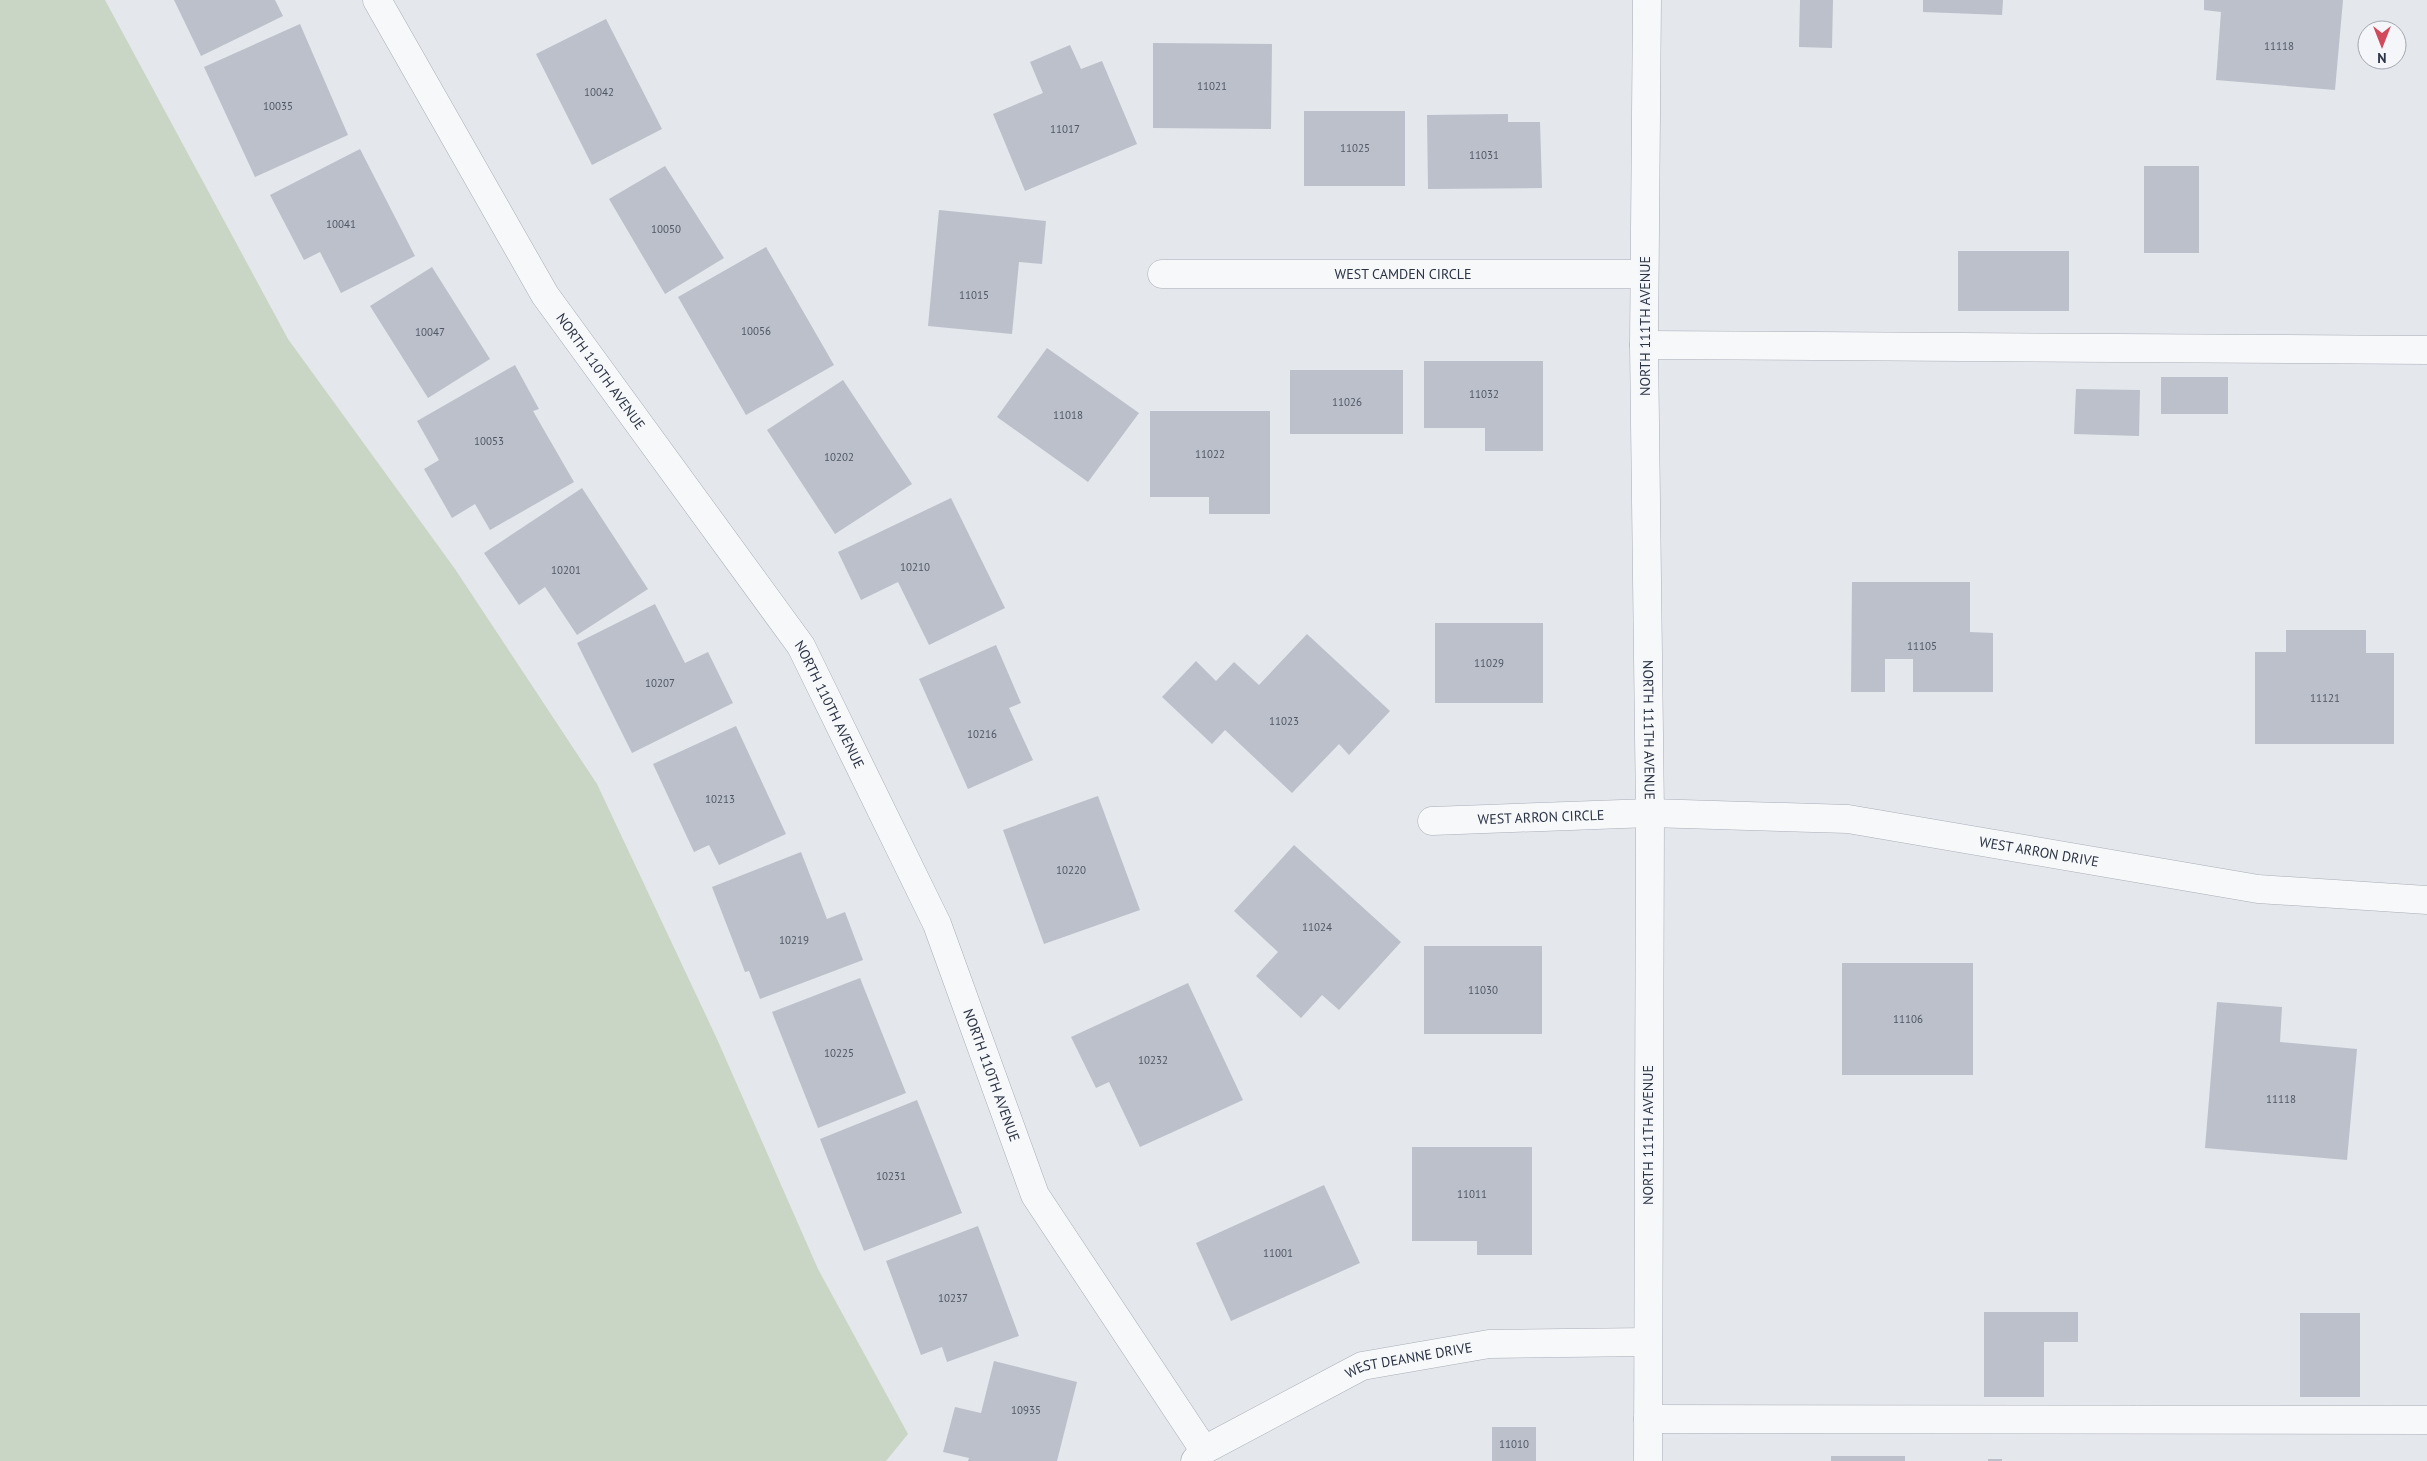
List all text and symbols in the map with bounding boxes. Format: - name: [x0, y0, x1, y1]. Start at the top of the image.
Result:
- north arrow: [2357, 20, 2407, 70]
- house number: 11118: [2264, 39, 2294, 53]
- text: N: [2377, 49, 2387, 67]
- house number: 11021: [1197, 79, 1227, 93]
- house number: 10042: [584, 85, 614, 99]
- house number: 10035: [263, 99, 293, 113]
- house number: 11017: [1050, 122, 1080, 136]
- house number: 11025: [1340, 141, 1370, 155]
- house number: 11031: [1469, 148, 1499, 162]
- house number: 10041: [326, 217, 356, 231]
- house number: 10050: [651, 222, 681, 236]
- street label: NORTH 111TH AVENUE: [1636, 256, 1654, 396]
- street label: WEST CAMDEN CIRCLE: [1335, 265, 1471, 283]
- house number: 11015: [959, 288, 989, 302]
- street label: NORTH 110TH AVENUE: [552, 310, 649, 433]
- house number: 10056: [741, 324, 771, 338]
- house number: 10047: [415, 325, 445, 339]
- house number: 11032: [1469, 387, 1499, 401]
- house number: 11026: [1332, 395, 1362, 409]
- house number: 11018: [1053, 408, 1083, 422]
- house number: 10053: [474, 434, 504, 448]
- house number: 11022: [1195, 447, 1225, 461]
- house number: 10202: [824, 450, 854, 464]
- house number: 10210: [900, 560, 930, 574]
- house number: 10201: [551, 563, 581, 577]
- street label: NORTH 110TH AVENUE: [791, 637, 868, 771]
- house number: 11105: [1907, 639, 1937, 653]
- house number: 11029: [1474, 656, 1504, 670]
- street label: NORTH 111TH AVENUE: [1639, 660, 1659, 800]
- house number: 10207: [645, 676, 675, 690]
- house number: 11121: [2310, 691, 2340, 705]
- house number: 11023: [1269, 714, 1299, 728]
- house number: 10216: [967, 727, 997, 741]
- house number: 10213: [705, 792, 735, 806]
- street label: WEST ARRON CIRCLE: [1477, 806, 1605, 828]
- street label: WEST ARRON DRIVE: [1978, 833, 2100, 871]
- house number: 10220: [1056, 863, 1086, 877]
- house number: 11024: [1302, 920, 1332, 934]
- house number: 10219: [779, 933, 809, 947]
- house number: 11030: [1468, 983, 1498, 997]
- street label: NORTH 110TH AVENUE: [959, 1006, 1024, 1144]
- house number: 11106: [1893, 1012, 1923, 1026]
- house number: 10225: [824, 1046, 854, 1060]
- house number: 10232: [1138, 1053, 1168, 1067]
- street label: NORTH 111TH AVENUE: [1639, 1065, 1657, 1205]
- house number: 11118: [2266, 1092, 2296, 1106]
- house number: 10231: [876, 1169, 906, 1183]
- house number: 11011: [1457, 1187, 1487, 1201]
- house number: 11001: [1263, 1246, 1293, 1260]
- house number: 10237: [938, 1291, 968, 1305]
- street label: WEST DEANNE DRIVE: [1342, 1338, 1474, 1382]
- house number: 10935: [1011, 1403, 1041, 1417]
- house number: 11010: [1499, 1437, 1529, 1451]

